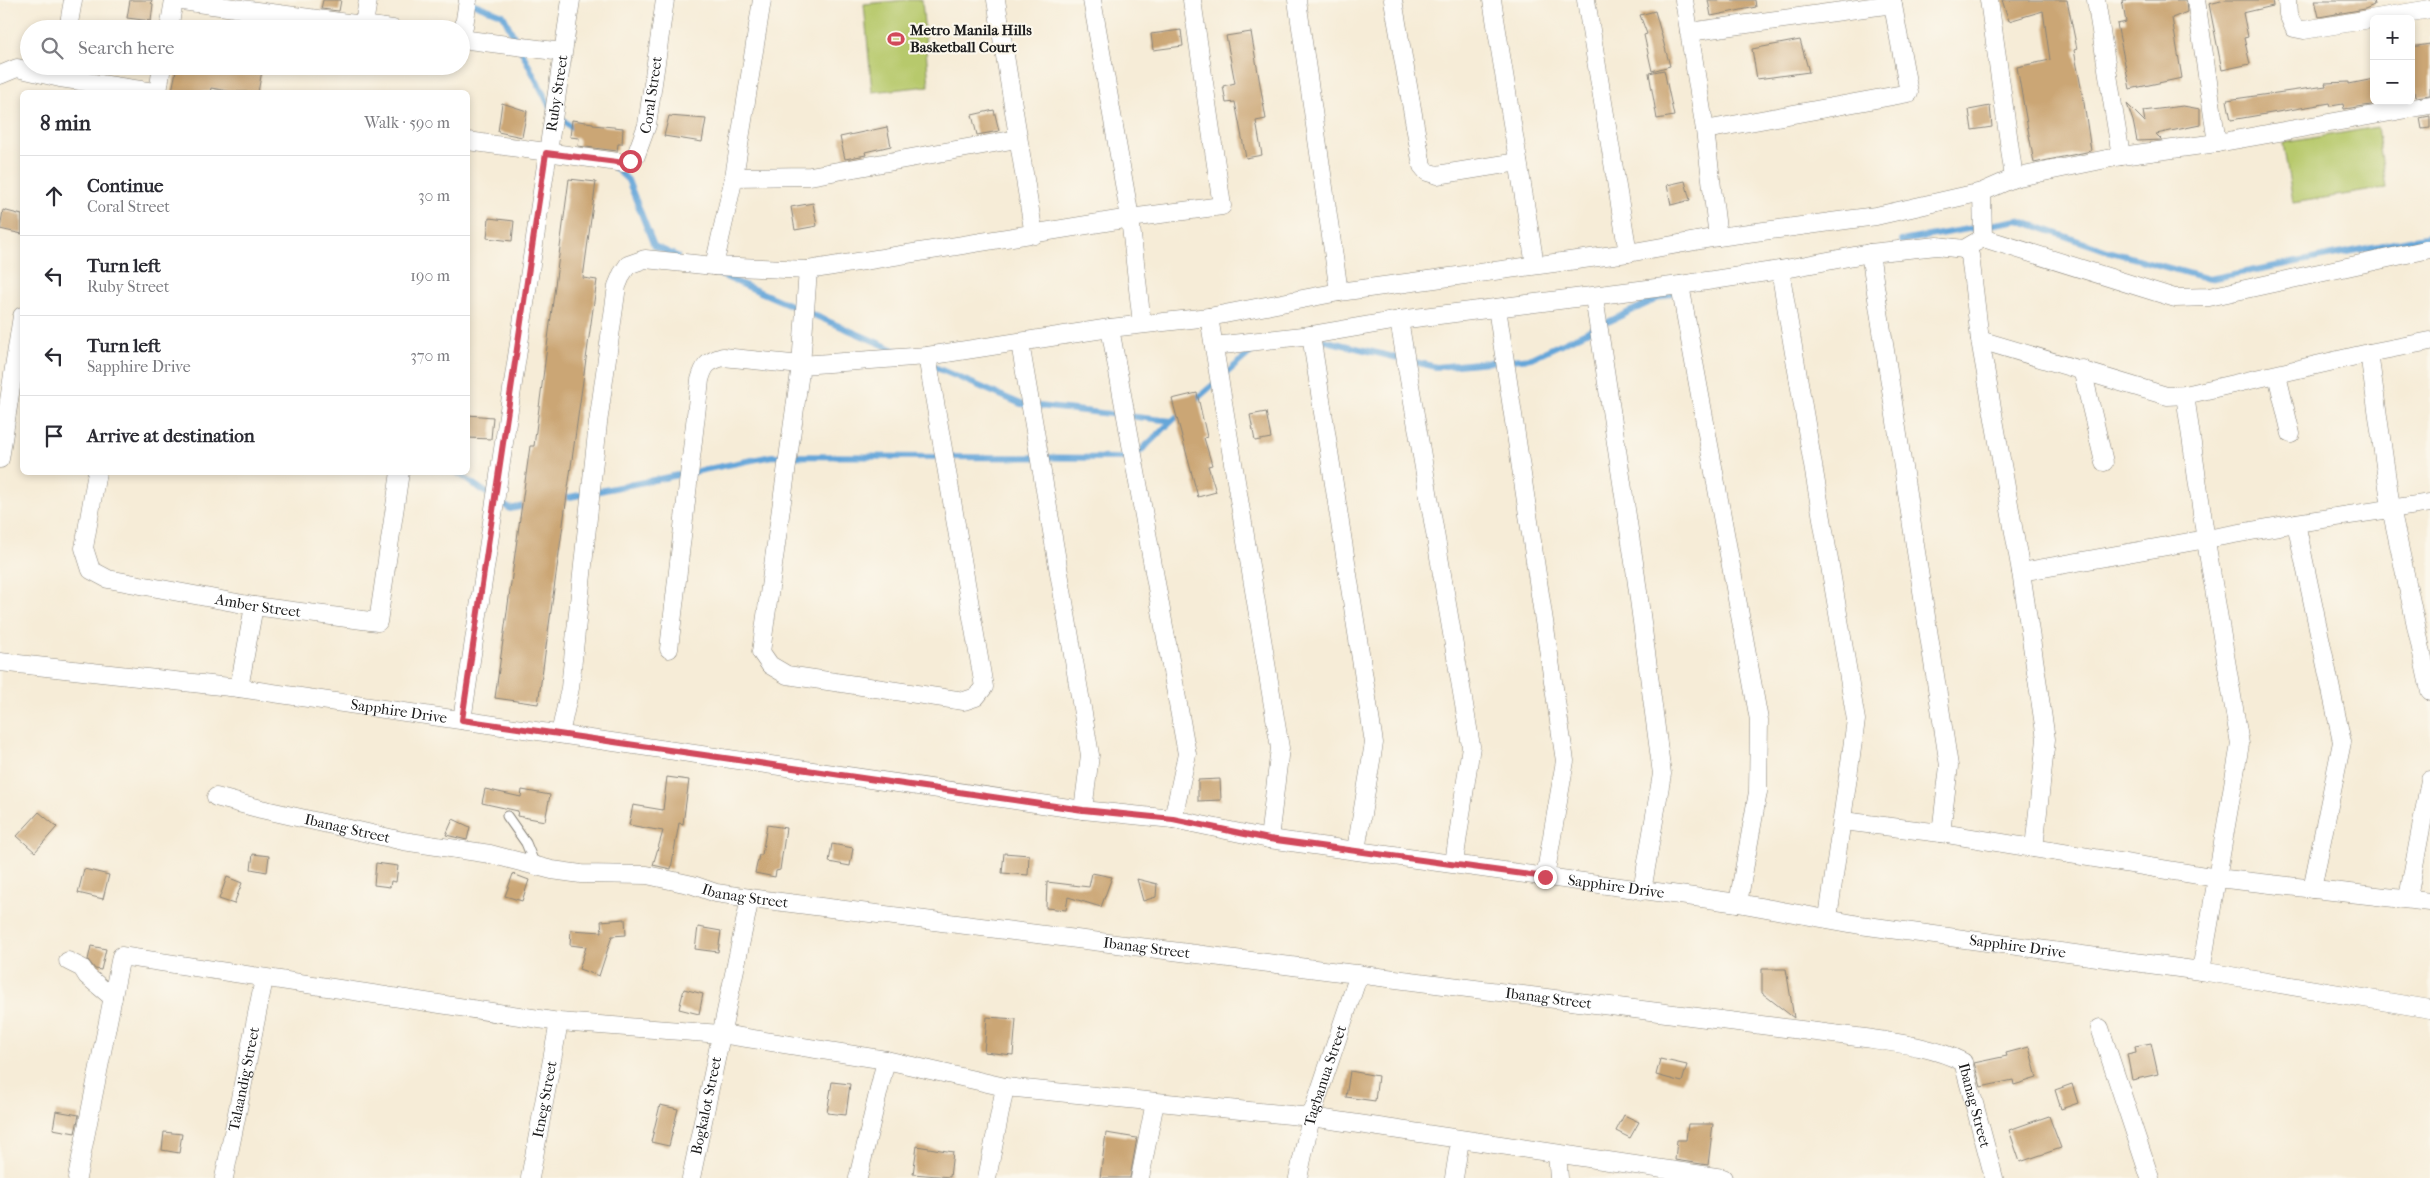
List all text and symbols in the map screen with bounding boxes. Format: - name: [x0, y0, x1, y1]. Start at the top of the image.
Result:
- map controls: [2370, 15, 2415, 105]
- button: +: [2370, 15, 2415, 60]
- search box: [20, 20, 470, 75]
- place label: Metro Manila Hills Basketball Court: [909, 21, 1032, 56]
- sports icon: Metro Manila Hills Basketball Court: [886, 29, 906, 49]
- icon: search: [38, 34, 66, 62]
- text: Search here: [78, 37, 174, 59]
- street label: Ruby Street: [542, 53, 572, 133]
- street label: Coral Street: [636, 55, 666, 136]
- button: −: [2370, 60, 2415, 105]
- text: 8 min: [40, 111, 91, 135]
- text: Walk · 590 m: [364, 113, 450, 132]
- route start: [619, 150, 642, 173]
- text: Continue: [87, 175, 163, 197]
- icon: ahead: [40, 182, 68, 210]
- text: 30 m: [418, 186, 450, 205]
- text: Coral Street: [87, 197, 170, 216]
- text: Turn left: [87, 255, 161, 277]
- icon: left: [40, 262, 68, 290]
- text: 190 m: [410, 266, 450, 285]
- text: Ruby Street: [87, 277, 169, 296]
- text: Turn left: [87, 335, 161, 357]
- icon: left: [40, 342, 68, 370]
- text: 370 m: [410, 346, 450, 365]
- text: Sapphire Drive: [87, 357, 191, 376]
- icon: arrive: [40, 422, 68, 450]
- text: Arrive at destination: [87, 425, 255, 447]
- street label: Amber Street: [213, 590, 303, 621]
- street label: Sapphire Drive: [349, 695, 449, 727]
- street label: Ibanag Street: [303, 810, 392, 847]
- route end: [1534, 866, 1557, 889]
- street label: Sapphire Drive: [1567, 871, 1666, 902]
- street label: Ibanag Street: [699, 880, 790, 912]
- street label: Sapphire Drive: [1968, 931, 2068, 962]
- street label: Ibanag Street: [1102, 933, 1192, 962]
- street label: Ibanag Street: [1504, 984, 1594, 1013]
- street label: Tagbanua Street: [1300, 1022, 1350, 1128]
- street label: Talaandig Street: [225, 1025, 263, 1133]
- street label: Bogkalot Street: [687, 1054, 725, 1156]
- street label: Itneg Street: [529, 1059, 561, 1139]
- street label: Ibanag Street: [1955, 1061, 1995, 1150]

